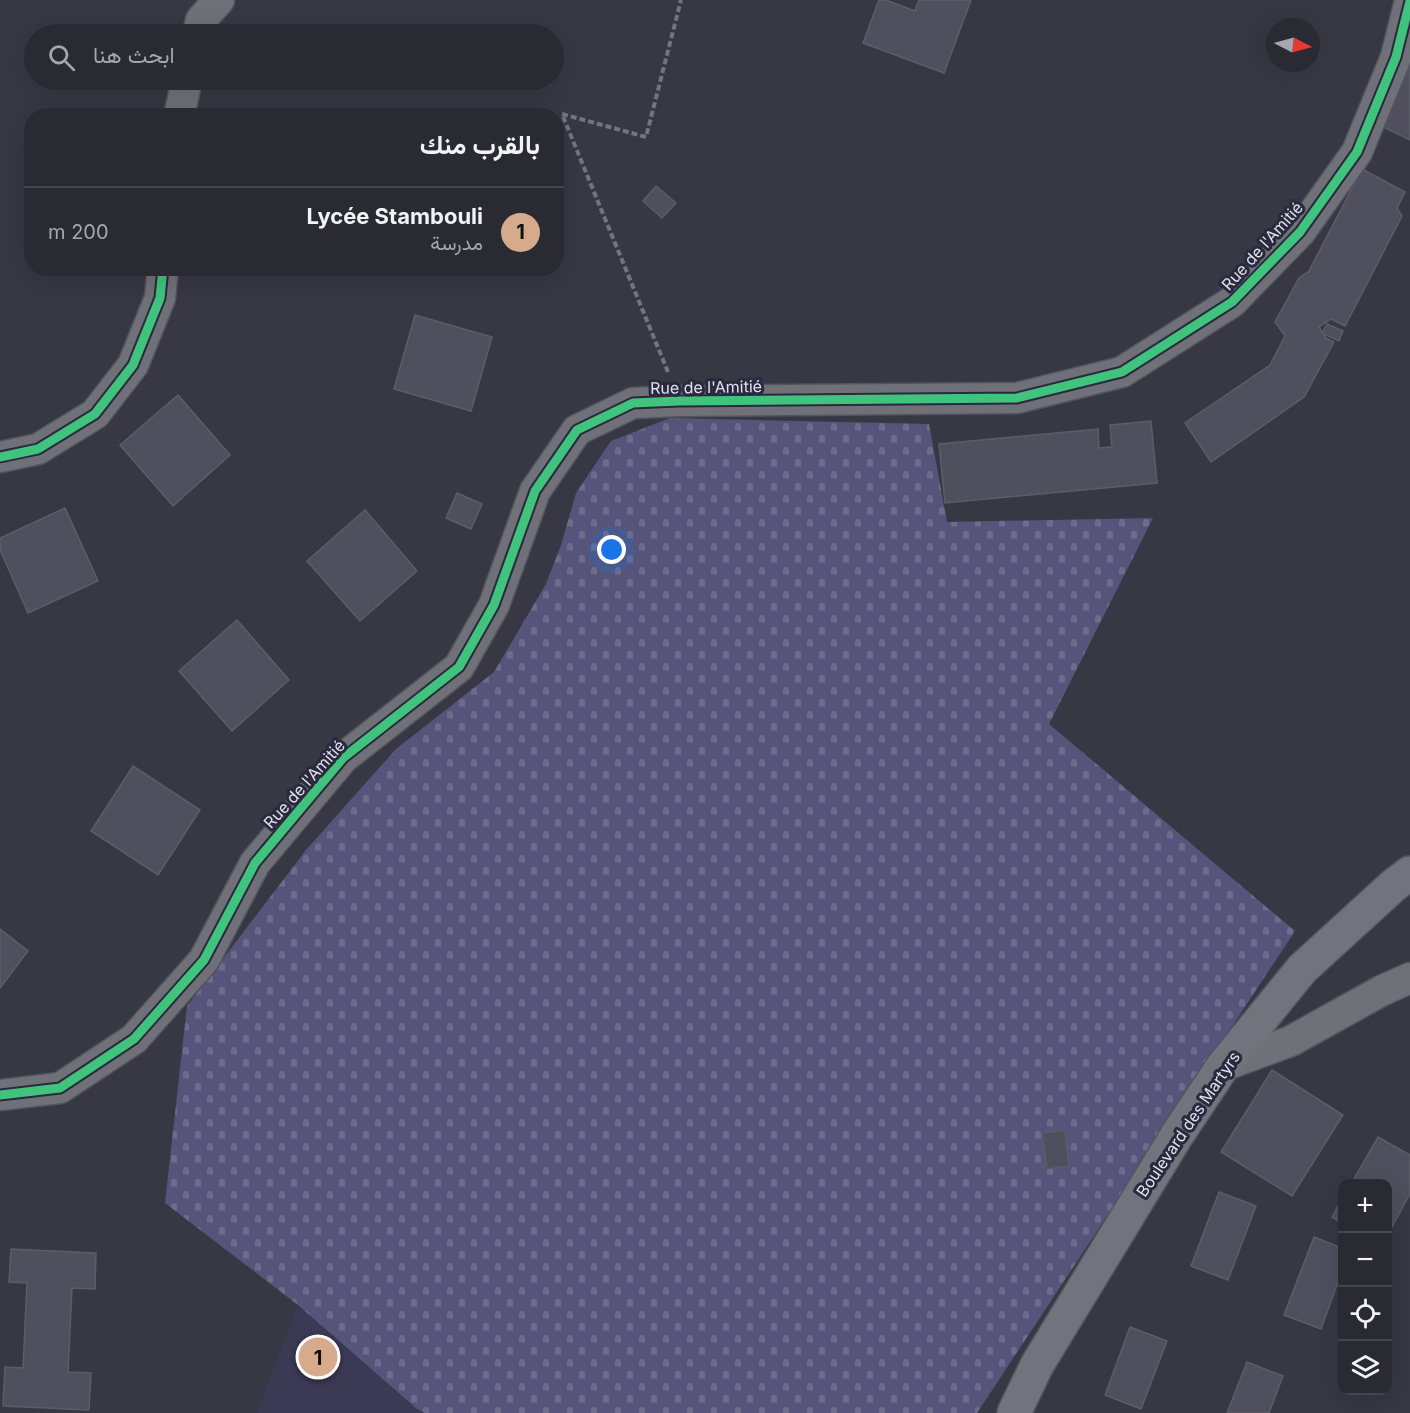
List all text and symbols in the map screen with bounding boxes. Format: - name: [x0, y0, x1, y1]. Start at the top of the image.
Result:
- north arrow: [1266, 18, 1320, 72]
- search box: [24, 24, 564, 90]
- icon: search: [45, 41, 78, 74]
- text: ابحث هنا: [93, 42, 175, 68]
- text: بالقرب منك: [420, 129, 540, 160]
- street label: Rue de l'Amitié: [1217, 198, 1307, 294]
- text: Lycée Stambouli: [306, 203, 483, 229]
- text: 200 m: [48, 220, 109, 244]
- text: 1: [516, 220, 525, 244]
- text: مدرسة: [430, 231, 483, 255]
- street label: Rue de l'Amitié: [650, 376, 762, 398]
- your location: [597, 535, 626, 564]
- street label: Rue de l'Amitié: [259, 736, 349, 832]
- street label: Boulevard des Martyrs: [1132, 1047, 1244, 1201]
- map controls: [1338, 1179, 1392, 1395]
- button: +: [1338, 1179, 1392, 1233]
- button: −: [1338, 1233, 1392, 1287]
- button: locate: [1338, 1287, 1392, 1341]
- pin: 1: [298, 1334, 338, 1380]
- button: layers: [1338, 1341, 1392, 1395]

